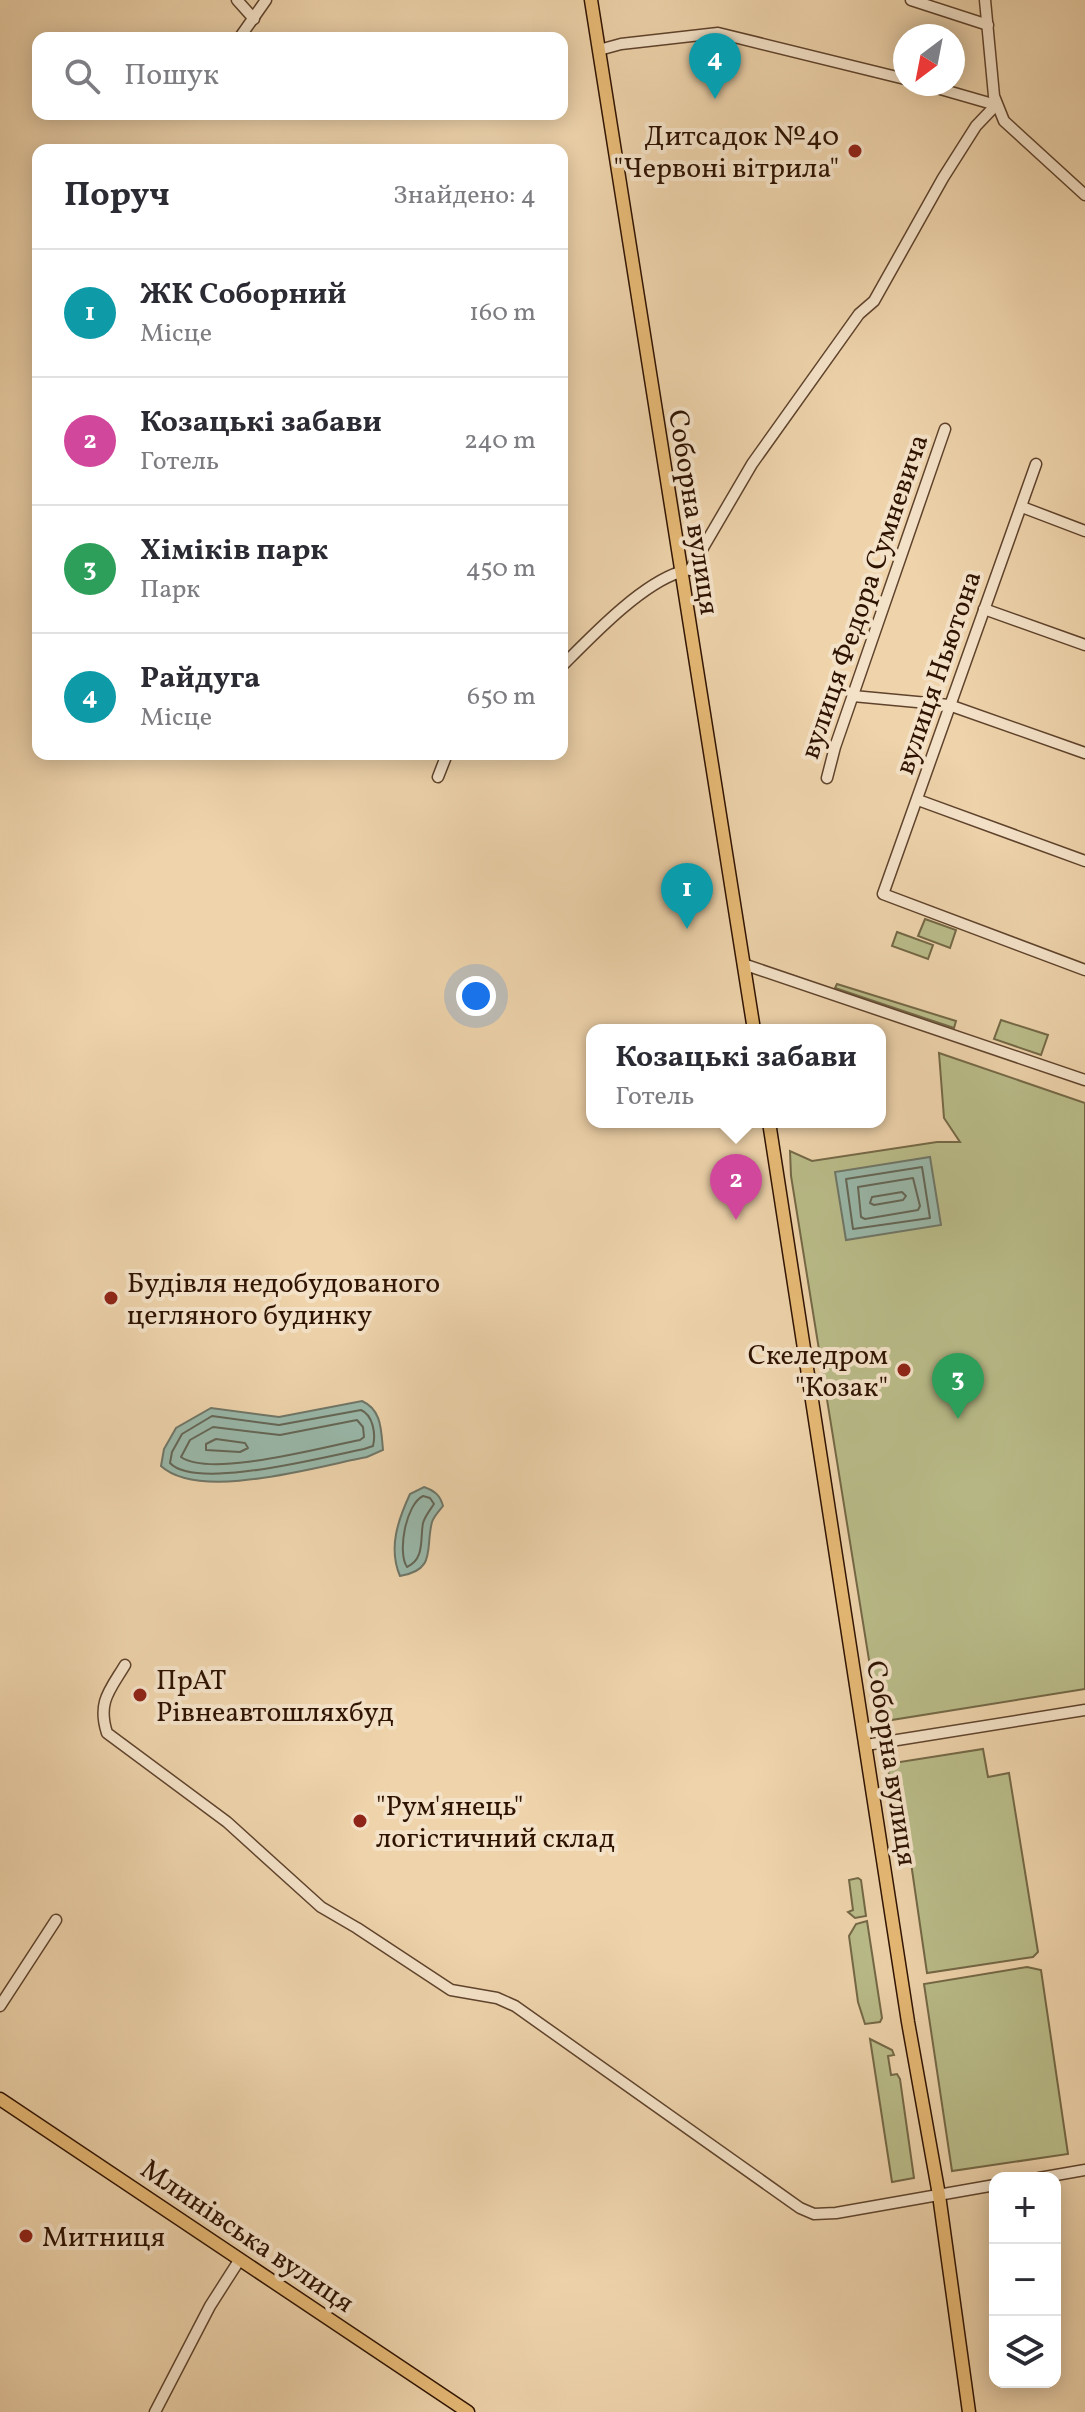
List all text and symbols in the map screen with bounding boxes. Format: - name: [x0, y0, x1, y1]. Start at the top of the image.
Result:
- north arrow: [893, 24, 965, 96]
- search box: [32, 32, 568, 120]
- pin: 4: [689, 33, 741, 99]
- icon: search: [60, 54, 104, 98]
- text: Пошук: [124, 55, 219, 97]
- place label: Дитсадок №40 "Червоні вітрила": [614, 118, 839, 189]
- marker: Дитсадок №40 "Червоні вітрила": [846, 142, 864, 160]
- text: Поруч: [64, 173, 170, 220]
- text: Знайдено: 4: [393, 178, 536, 214]
- text: ЖК Соборний: [140, 274, 347, 316]
- text: 1: [85, 295, 95, 331]
- text: 160 m: [469, 295, 536, 331]
- text: Місце: [140, 316, 212, 352]
- text: Козацькі забави: [140, 402, 382, 444]
- street label: Соборна вулиця: [657, 407, 728, 618]
- text: 2: [83, 423, 97, 459]
- text: 240 m: [464, 423, 536, 459]
- street label: вулиця Федора Сумневича: [791, 429, 939, 764]
- text: Готель: [140, 444, 219, 480]
- text: Хіміків парк: [140, 530, 328, 572]
- text: 3: [83, 551, 97, 587]
- text: 450 m: [465, 551, 536, 587]
- street label: вулиця Ньютона: [886, 566, 992, 780]
- text: Парк: [140, 572, 200, 608]
- text: Райдуга: [140, 658, 261, 700]
- text: 4: [82, 679, 98, 715]
- text: 650 m: [467, 679, 536, 715]
- text: Місце: [140, 700, 212, 736]
- pin: 1: [661, 863, 713, 929]
- your location: [456, 976, 496, 1016]
- popup: [586, 1024, 886, 1128]
- text: Козацькі забави: [615, 1037, 857, 1079]
- text: Готель: [615, 1079, 694, 1115]
- pin: 2: [710, 1154, 762, 1220]
- place label: Будівля недобудованого цегляного будинку: [127, 1265, 440, 1336]
- marker: Будівля недобудованого цегляного будинку: [102, 1289, 120, 1307]
- place label: Скеледром "Козак": [748, 1337, 888, 1408]
- pin: 3: [932, 1353, 984, 1419]
- marker: Скеледром "Козак": [895, 1361, 913, 1379]
- street label: Соборна вулиця: [855, 1658, 926, 1869]
- place label: ПрАТ Рівнеавтошляхбуд: [156, 1662, 394, 1733]
- marker: ПрАТ Рівнеавтошляхбуд: [131, 1686, 149, 1704]
- place label: "Рум'янець" логістичний склад: [376, 1788, 615, 1859]
- marker: "Рум'янець" логістичний склад: [351, 1812, 369, 1830]
- street label: Млинівська вулиця: [132, 2151, 361, 2323]
- map controls: [989, 2172, 1061, 2388]
- button: +: [989, 2172, 1061, 2244]
- place label: Митниця: [42, 2219, 165, 2258]
- marker: Митниця: [17, 2227, 35, 2245]
- button: −: [989, 2244, 1061, 2316]
- button: layers: [989, 2316, 1061, 2388]

